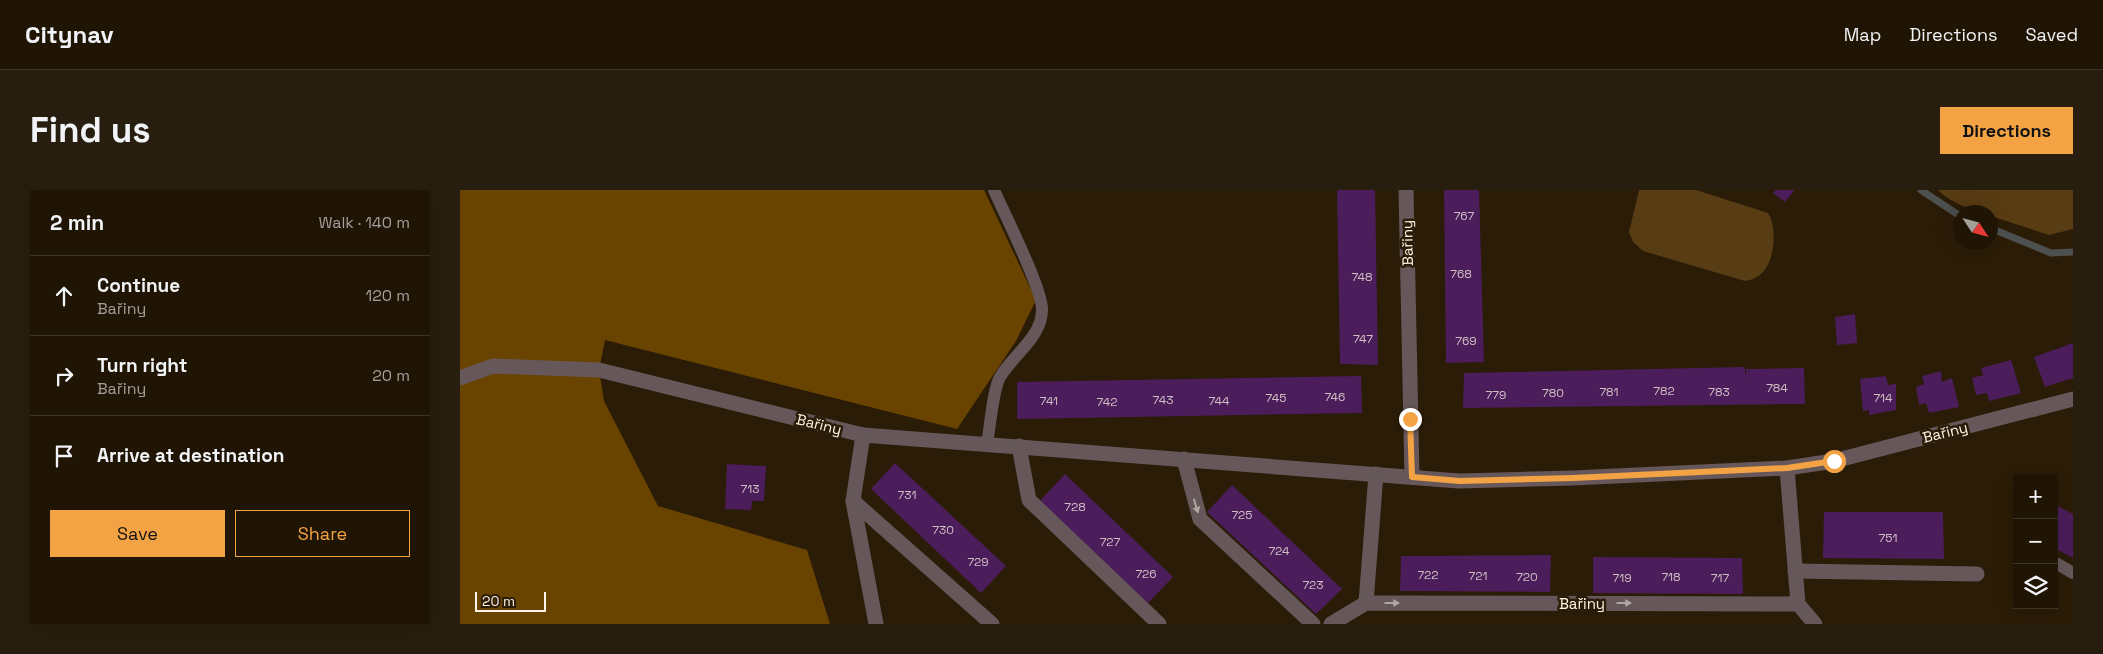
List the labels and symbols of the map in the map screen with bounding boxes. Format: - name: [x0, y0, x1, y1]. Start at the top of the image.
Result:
- north arrow: [1953, 205, 1998, 250]
- house number: 767: [1454, 208, 1475, 224]
- street label: Bařiny: [1397, 220, 1417, 266]
- house number: 768: [1450, 266, 1472, 282]
- house number: 748: [1351, 269, 1373, 285]
- house number: 747: [1353, 331, 1373, 347]
- house number: 769: [1455, 333, 1477, 349]
- house number: 784: [1766, 380, 1788, 396]
- house number: 782: [1653, 383, 1675, 399]
- house number: 781: [1599, 384, 1619, 400]
- house number: 783: [1708, 384, 1730, 400]
- house number: 780: [1542, 385, 1564, 401]
- house number: 779: [1486, 387, 1506, 403]
- house number: 746: [1325, 389, 1345, 405]
- house number: 745: [1266, 390, 1286, 406]
- house number: 714: [1873, 390, 1893, 406]
- house number: 743: [1153, 392, 1173, 408]
- house number: 741: [1040, 393, 1058, 409]
- house number: 744: [1208, 393, 1230, 409]
- house number: 742: [1097, 394, 1117, 410]
- route end: [1399, 408, 1422, 431]
- street label: Bařiny: [794, 409, 844, 439]
- street label: Bařiny: [1920, 417, 1970, 447]
- route start: [1823, 450, 1846, 473]
- house number: 713: [741, 481, 759, 497]
- house number: 731: [898, 487, 916, 503]
- house number: 728: [1064, 499, 1086, 515]
- one-way arrow: [1193, 499, 1201, 514]
- house number: 725: [1231, 507, 1253, 523]
- house number: 730: [932, 522, 954, 538]
- house number: 751: [1879, 530, 1897, 546]
- house number: 727: [1100, 534, 1121, 550]
- house number: 724: [1268, 543, 1290, 559]
- house number: 729: [967, 554, 989, 570]
- house number: 726: [1135, 566, 1157, 582]
- house number: 722: [1417, 567, 1439, 583]
- house number: 721: [1469, 568, 1487, 584]
- house number: 720: [1516, 569, 1538, 585]
- house number: 718: [1661, 569, 1681, 585]
- house number: 719: [1612, 570, 1632, 586]
- house number: 717: [1711, 570, 1729, 586]
- house number: 723: [1302, 577, 1324, 593]
- scale bar: [475, 589, 546, 612]
- street label: Bařiny: [1559, 594, 1605, 613]
- one-way arrow: [1384, 599, 1400, 607]
- one-way arrow: [1616, 599, 1632, 607]

